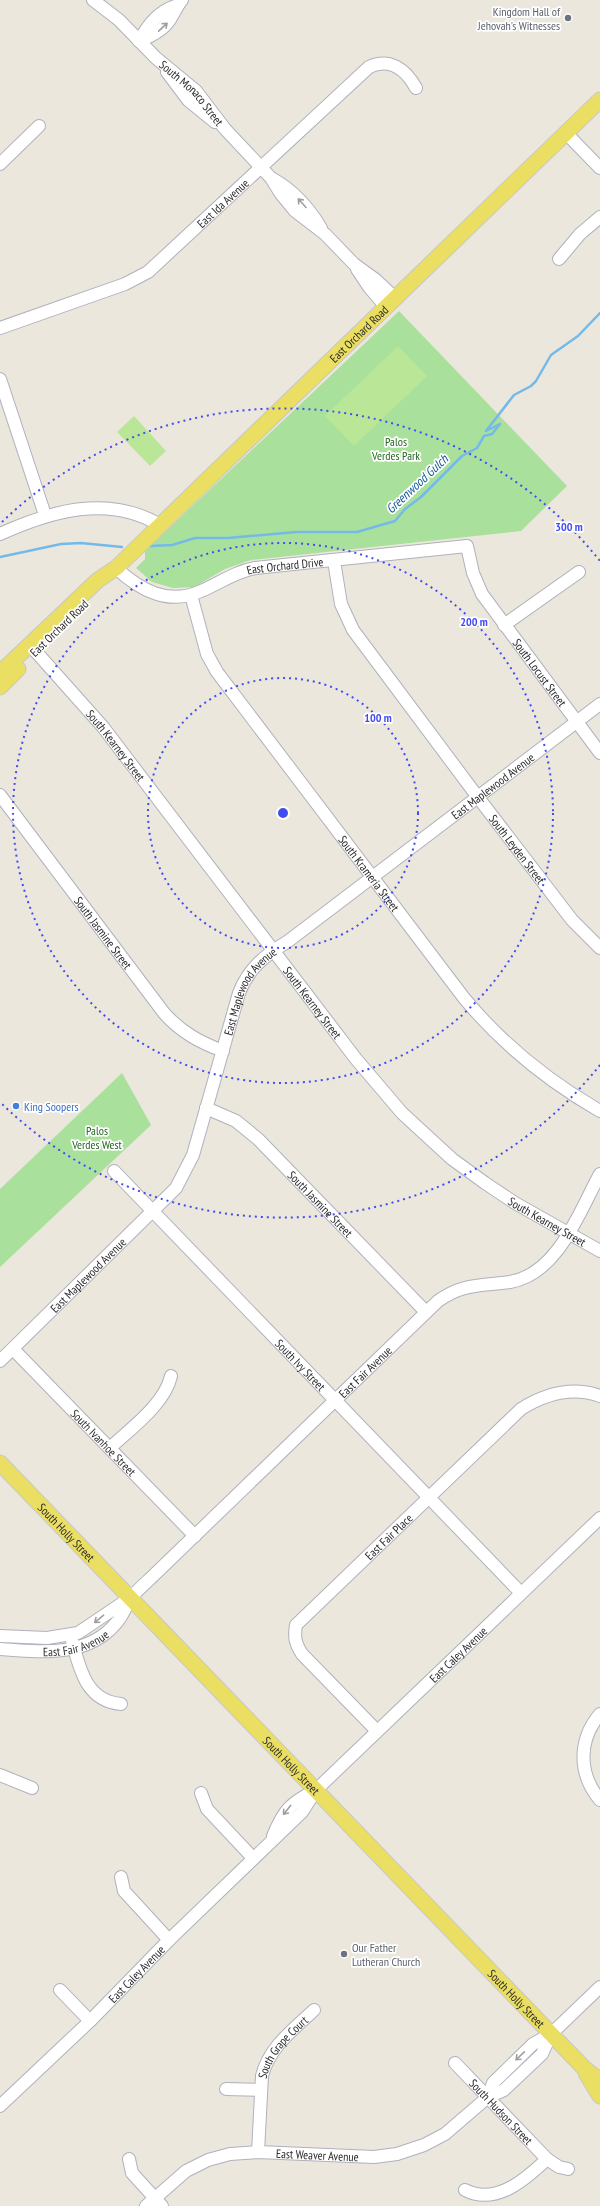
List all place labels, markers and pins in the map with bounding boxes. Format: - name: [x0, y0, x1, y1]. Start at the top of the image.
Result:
- place label: Kingdom Hall of Jehovah's Witnesses: [477, 4, 561, 33]
- marker: Kingdom Hall of Jehovah's Witnesses: [563, 13, 573, 23]
- centre of rings: [276, 806, 290, 820]
- place label: King Soopers: [24, 1099, 79, 1114]
- marker: King Soopers: [11, 1101, 21, 1111]
- place label: Our Father Lutheran Church: [352, 1940, 420, 1969]
- marker: Our Father Lutheran Church: [339, 1949, 349, 1959]

